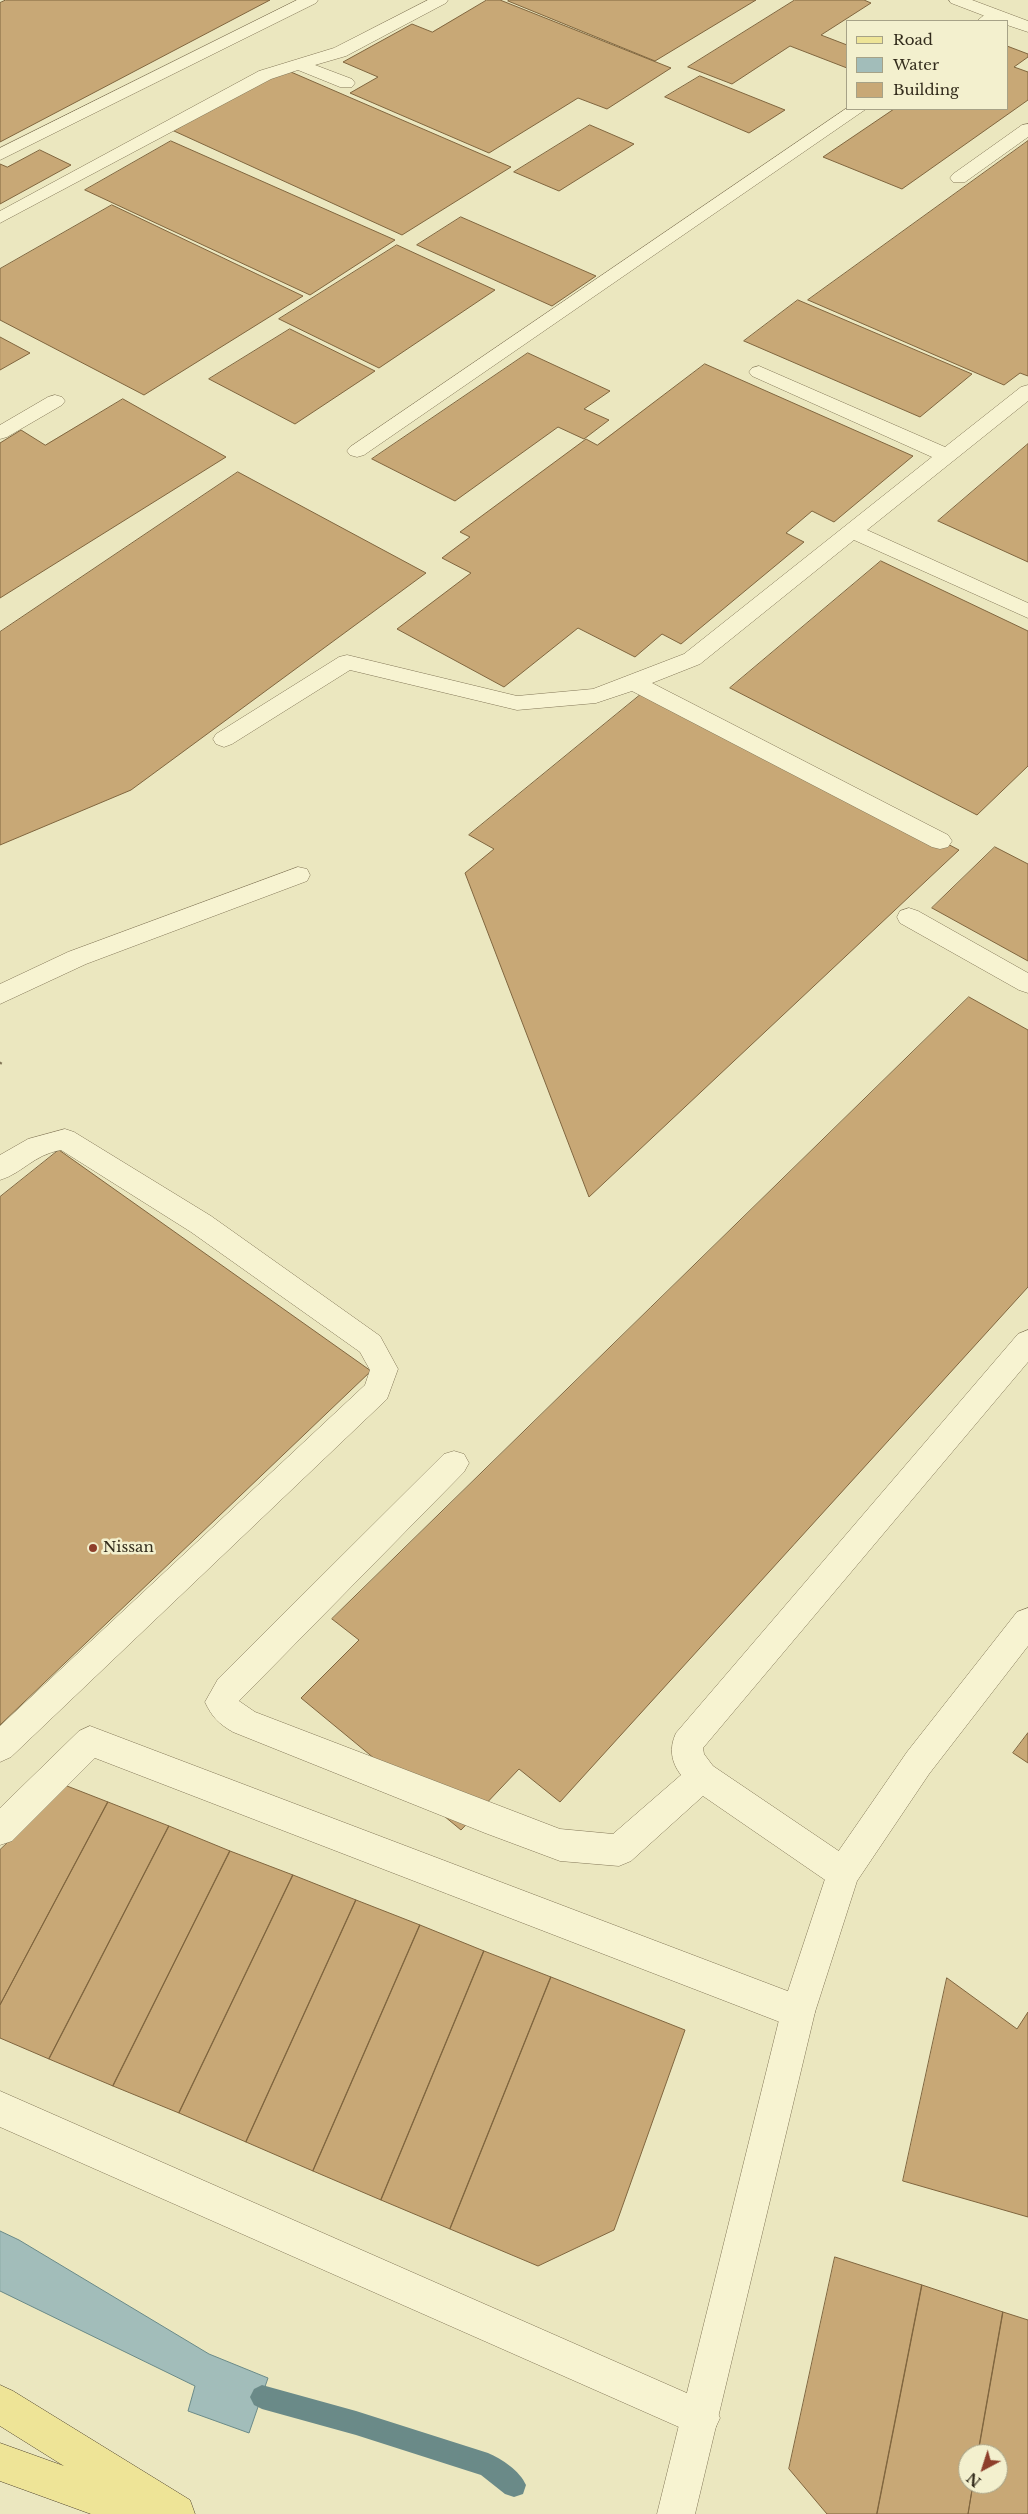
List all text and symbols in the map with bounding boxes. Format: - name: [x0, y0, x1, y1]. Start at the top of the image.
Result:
- legend: [846, 20, 1008, 110]
- text: Road: [893, 30, 933, 49]
- text: Water: [893, 55, 939, 74]
- text: Building: [893, 80, 959, 99]
- place label: Nissan: [103, 1539, 154, 1557]
- marker: Nissan: [87, 1542, 99, 1554]
- north arrow: [958, 2444, 1008, 2494]
- text: N: [963, 2469, 985, 2491]

